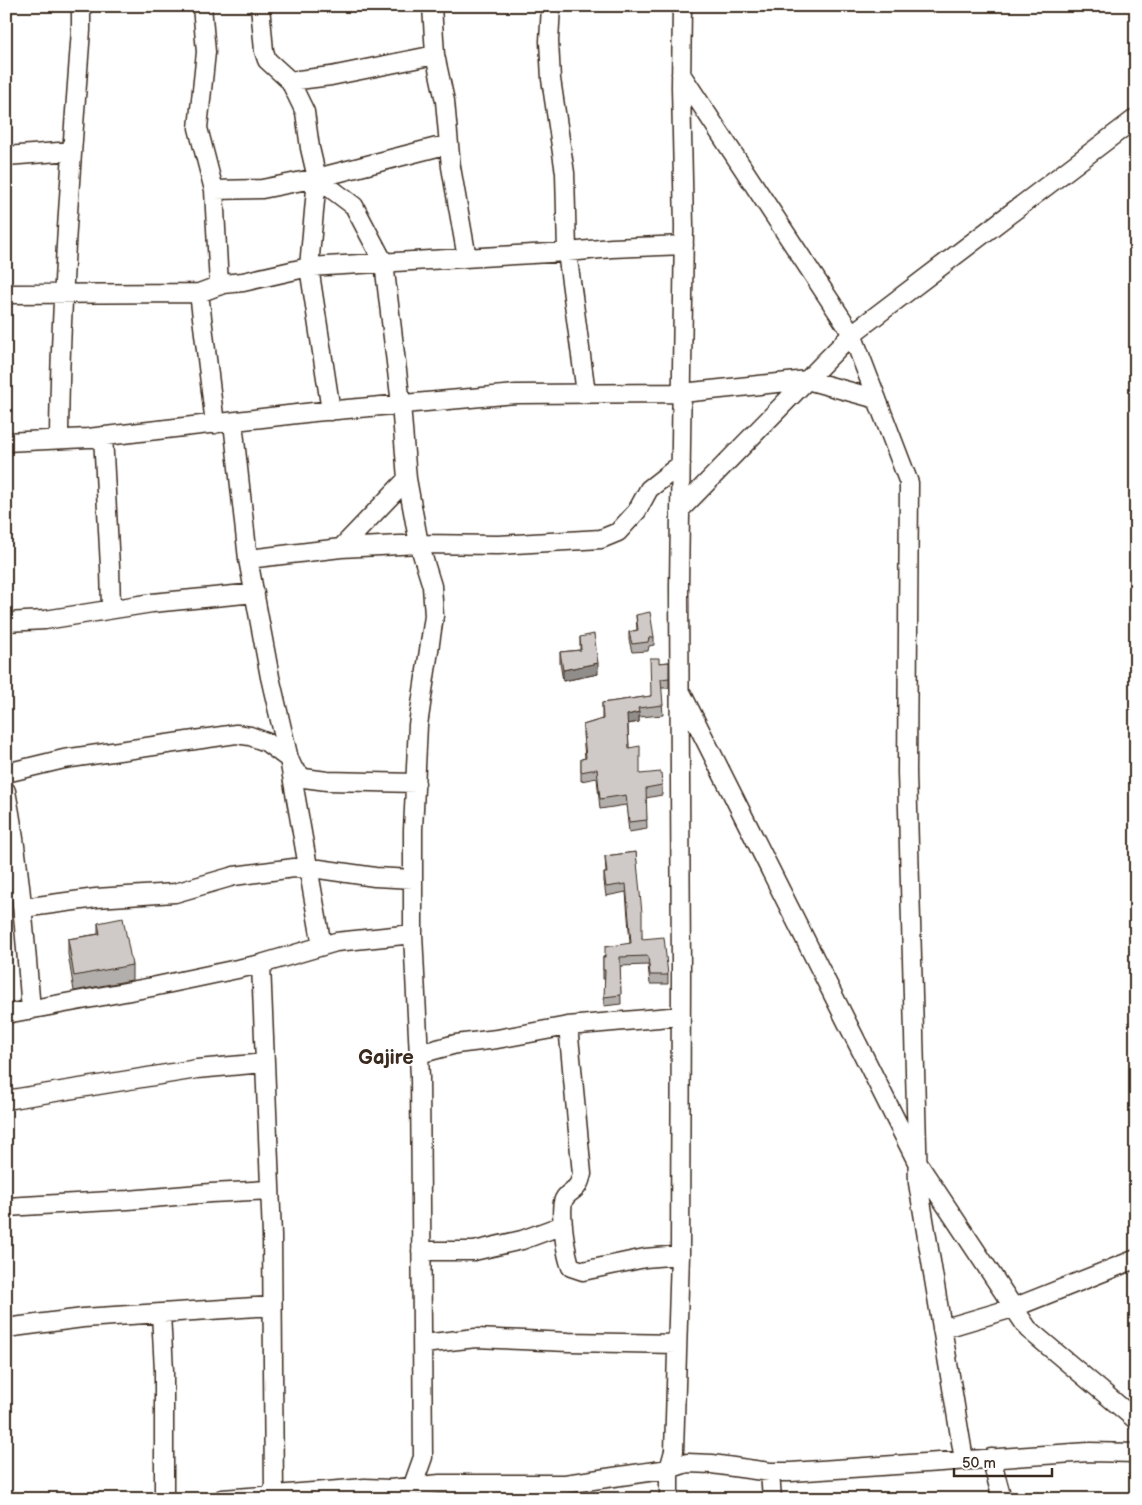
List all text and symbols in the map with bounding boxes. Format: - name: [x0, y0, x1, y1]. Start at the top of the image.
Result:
- district label: Gajire: [358, 1046, 414, 1070]
- scale bar: [954, 1445, 1052, 1477]
- text: 50 m: [962, 1454, 996, 1473]

